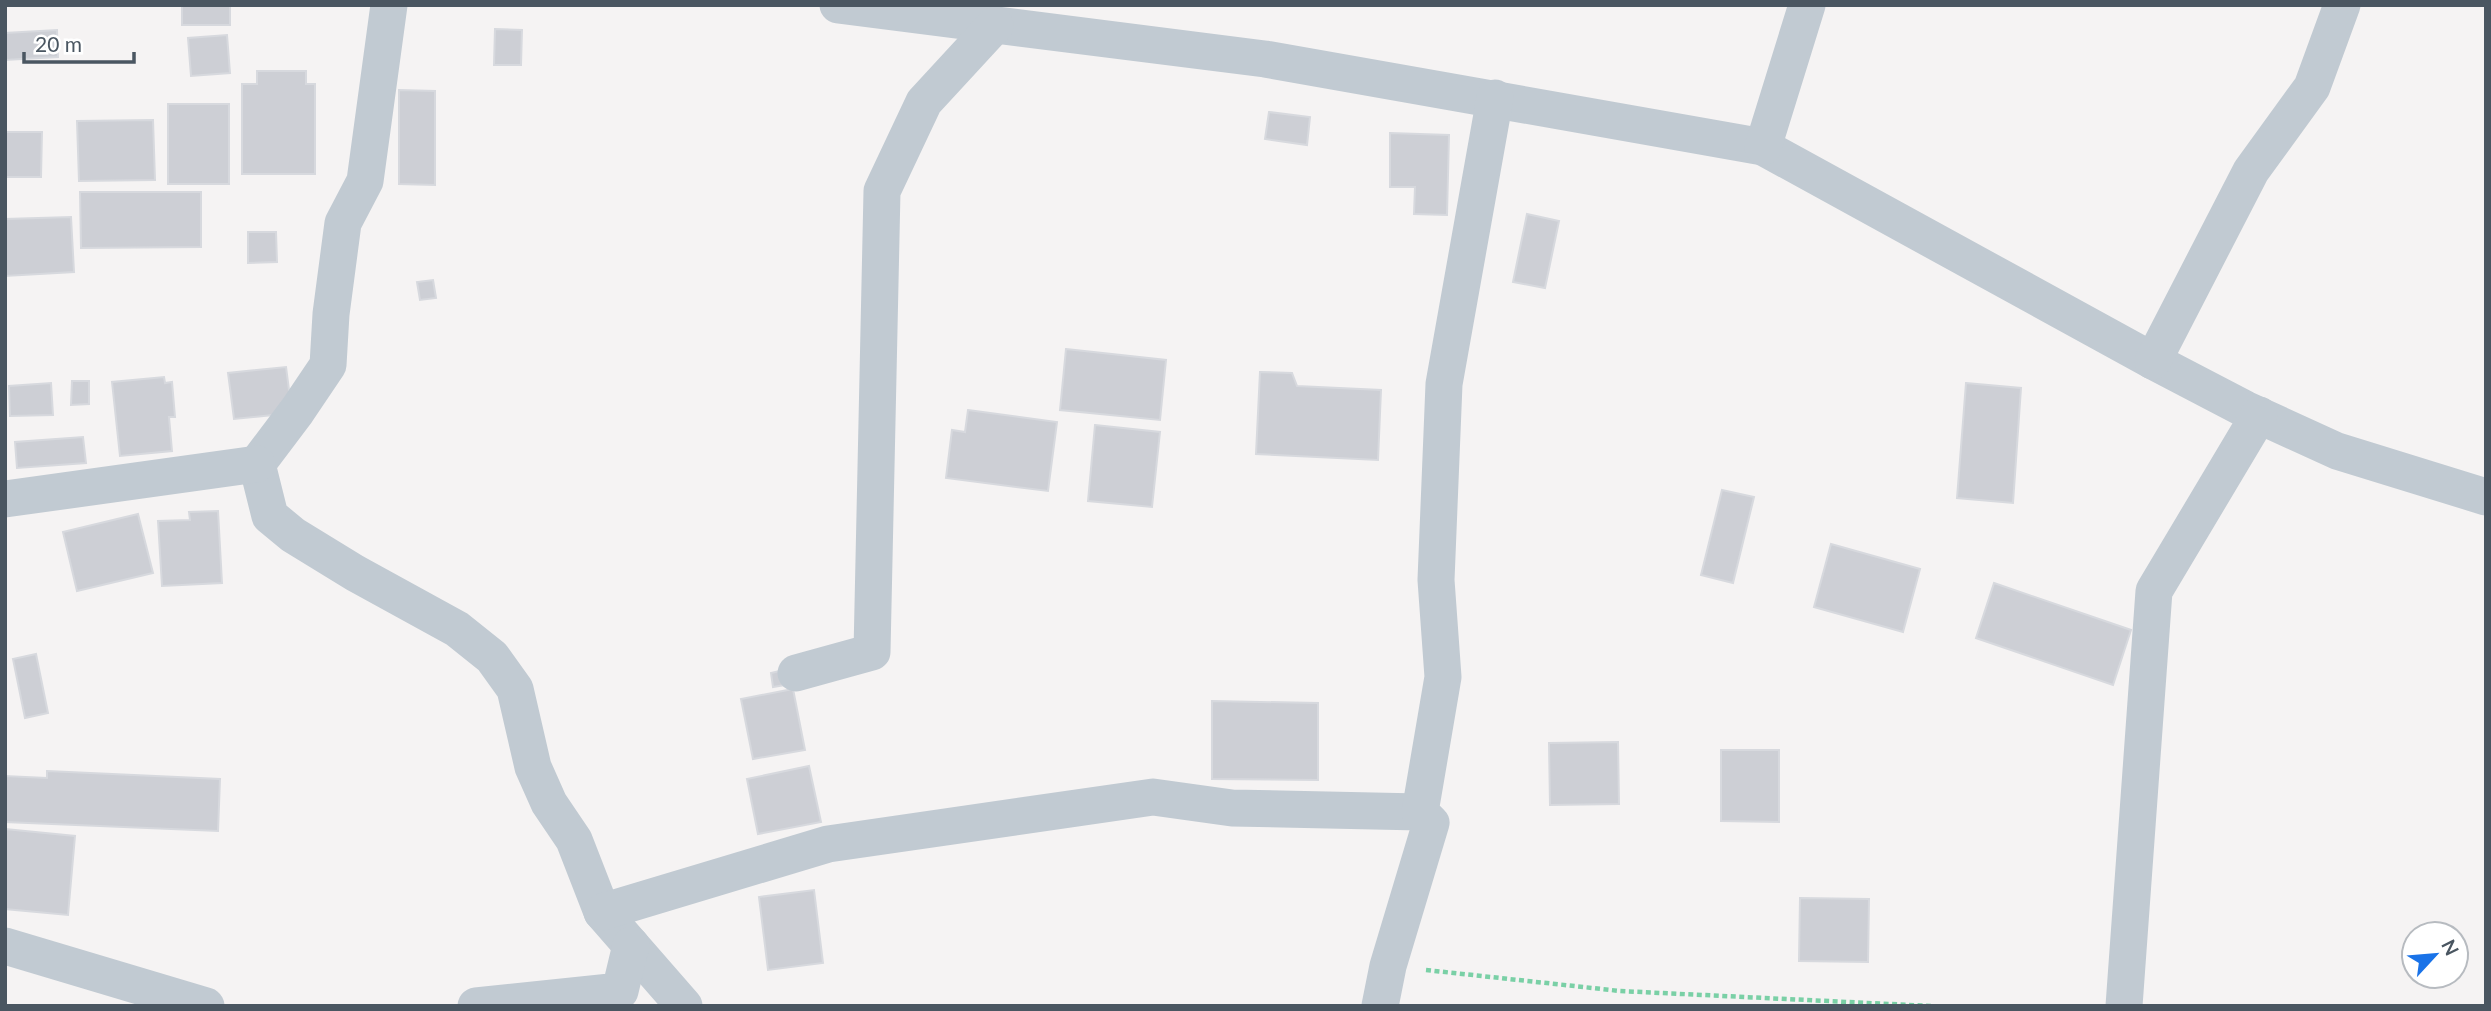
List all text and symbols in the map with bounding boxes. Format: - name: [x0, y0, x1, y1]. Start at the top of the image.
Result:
- scale bar: [24, 21, 135, 65]
- text: 20 m: [35, 31, 82, 56]
- north arrow: [2400, 920, 2470, 990]
- text: N: [2437, 936, 2464, 959]

